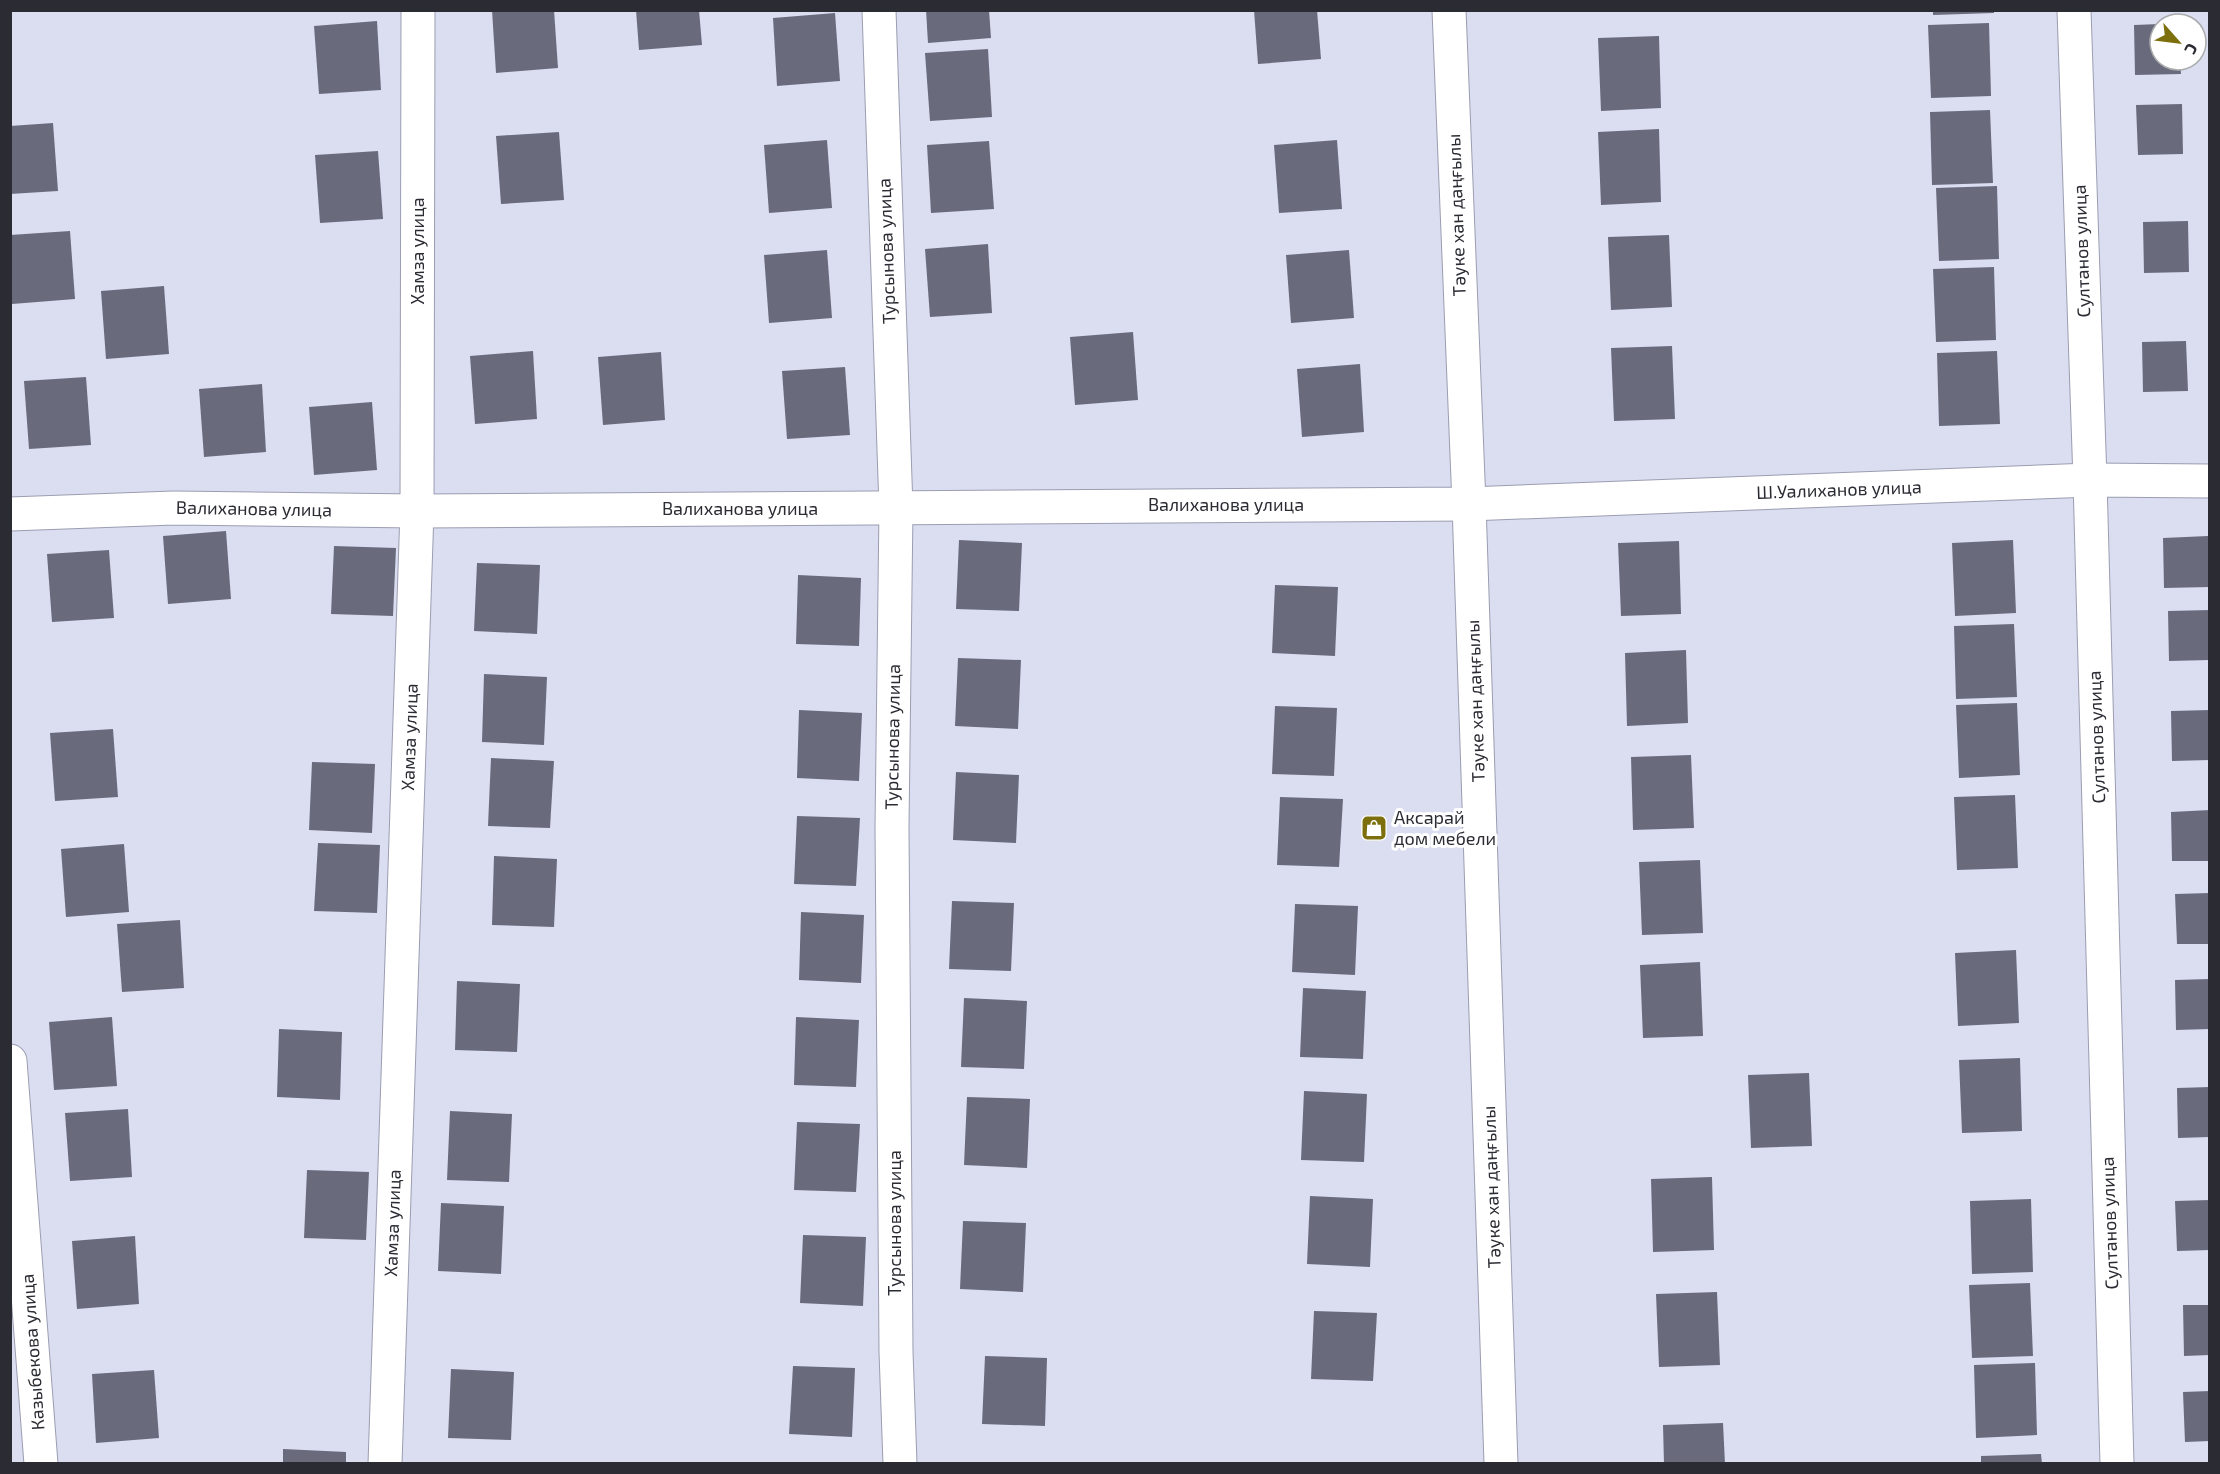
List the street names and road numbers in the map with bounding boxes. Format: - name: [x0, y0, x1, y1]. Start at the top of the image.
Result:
- street label: Тәуке хан даңғылы: [1442, 133, 1470, 297]
- street label: Турсынова улица: [872, 178, 900, 324]
- street label: Султанов улица: [2068, 184, 2094, 318]
- street label: Хамза улица: [406, 197, 428, 305]
- street label: Ш.Уалиханов улица: [1756, 475, 1922, 503]
- street label: Валиханова улица: [1148, 493, 1304, 515]
- street label: Валиханова улица: [176, 496, 332, 520]
- street label: Валиханова улица: [662, 497, 818, 519]
- street label: Тәуке хан даңғылы: [1461, 619, 1489, 783]
- street label: Турсынова улица: [880, 664, 904, 810]
- street label: Султанов улица: [2083, 670, 2109, 804]
- street label: Хамза улица: [396, 683, 422, 791]
- street label: Тәуке хан даңғылы: [1477, 1105, 1505, 1269]
- street label: Турсынова улица: [883, 1150, 905, 1296]
- street label: Султанов улица: [2096, 1156, 2122, 1290]
- street label: Хамза улица: [379, 1169, 405, 1277]
- street label: Казыбекова улица: [16, 1273, 48, 1431]

